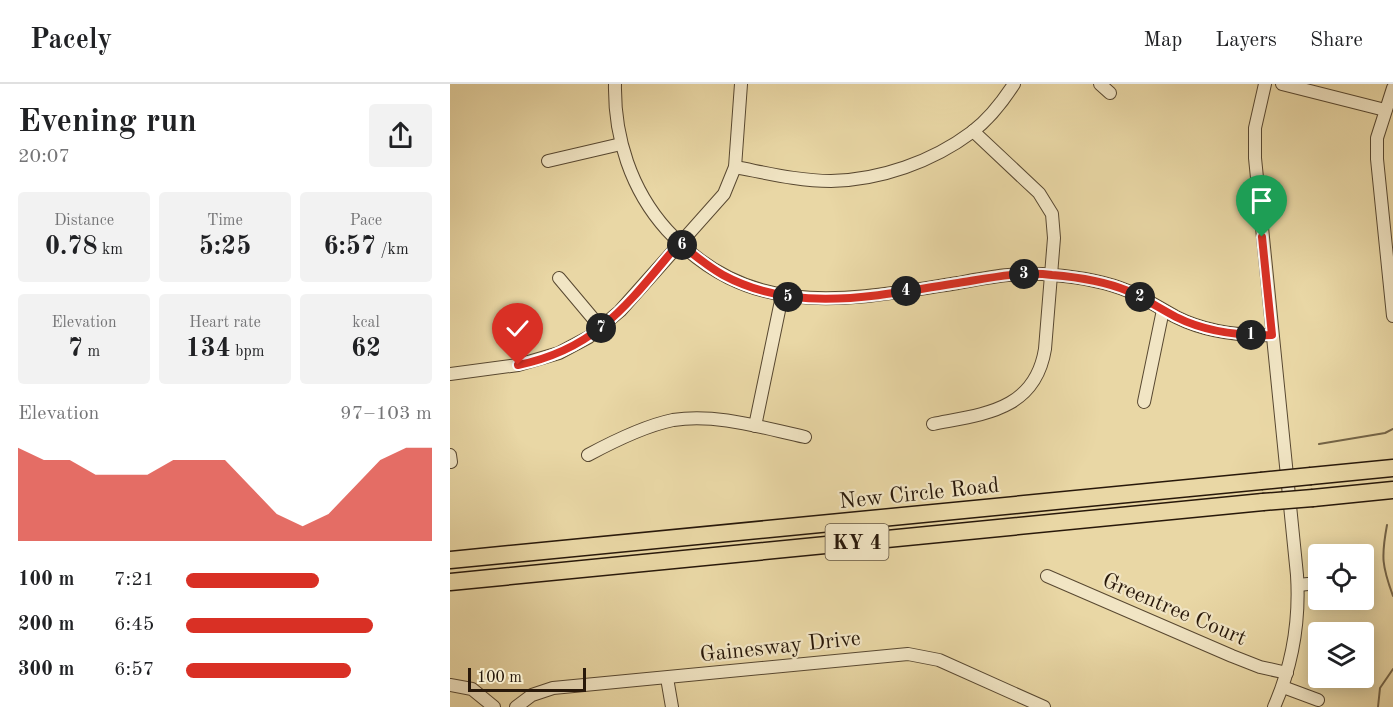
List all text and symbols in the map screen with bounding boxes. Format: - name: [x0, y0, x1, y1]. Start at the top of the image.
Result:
- text: Pacely: [30, 27, 112, 55]
- text: Map: [1143, 30, 1182, 51]
- text: Layers: [1215, 30, 1277, 51]
- text: Share: [1310, 30, 1363, 51]
- button: share: [369, 104, 432, 167]
- text: Evening run: [18, 106, 197, 139]
- text: 20:07: [18, 147, 70, 167]
- pin: [1236, 175, 1287, 237]
- icon: arrive: [1245, 184, 1278, 217]
- text: Distance: [54, 213, 114, 229]
- text: Time: [207, 213, 243, 229]
- text: Pace: [350, 213, 382, 229]
- pin: 6: [667, 230, 697, 260]
- text: 0.78: [45, 234, 98, 260]
- text: 5:25: [199, 234, 251, 260]
- text: 6:57: [323, 234, 376, 260]
- text: 6: [677, 237, 687, 253]
- text: km: [98, 242, 123, 258]
- text: /km: [376, 242, 409, 258]
- pin: 3: [1009, 259, 1039, 289]
- text: 3: [1019, 266, 1029, 282]
- pin: 4: [891, 276, 921, 306]
- pin: 5: [773, 282, 803, 312]
- pin: 2: [1125, 282, 1155, 312]
- text: 4: [901, 283, 911, 299]
- text: 5: [783, 289, 793, 305]
- text: 2: [1135, 289, 1145, 305]
- pin: [492, 303, 543, 365]
- icon: check: [501, 312, 534, 345]
- pin: 7: [586, 313, 616, 343]
- text: Elevation: [51, 315, 117, 331]
- text: Heart rate: [189, 315, 261, 331]
- text: kcal: [352, 315, 380, 331]
- text: 7: [596, 320, 606, 336]
- pin: 1: [1236, 320, 1266, 350]
- text: 1: [1246, 327, 1256, 343]
- text: 7: [68, 336, 83, 362]
- text: 134: [186, 336, 231, 362]
- text: 62: [351, 336, 381, 362]
- text: m: [83, 344, 100, 360]
- text: bpm: [231, 344, 264, 360]
- text: Elevation: [18, 404, 99, 424]
- text: 97–103 m: [340, 404, 432, 424]
- street label: New Circle Road: [838, 475, 1000, 513]
- road number: KY 4: [826, 524, 888, 560]
- map controls: [1308, 544, 1374, 688]
- button: locate: [1308, 544, 1374, 610]
- text: 100 m: [18, 570, 74, 590]
- text: 7:21: [114, 570, 154, 590]
- street label: Greentree Court: [1099, 570, 1250, 650]
- text: 200 m: [18, 615, 74, 635]
- text: 6:45: [114, 615, 154, 635]
- button: layers: [1308, 622, 1374, 688]
- street label: Gainesway Drive: [699, 628, 862, 666]
- text: 300 m: [18, 660, 74, 680]
- text: 6:57: [114, 660, 154, 680]
- scale bar: [468, 665, 586, 692]
- text: 100 m: [477, 670, 522, 686]

